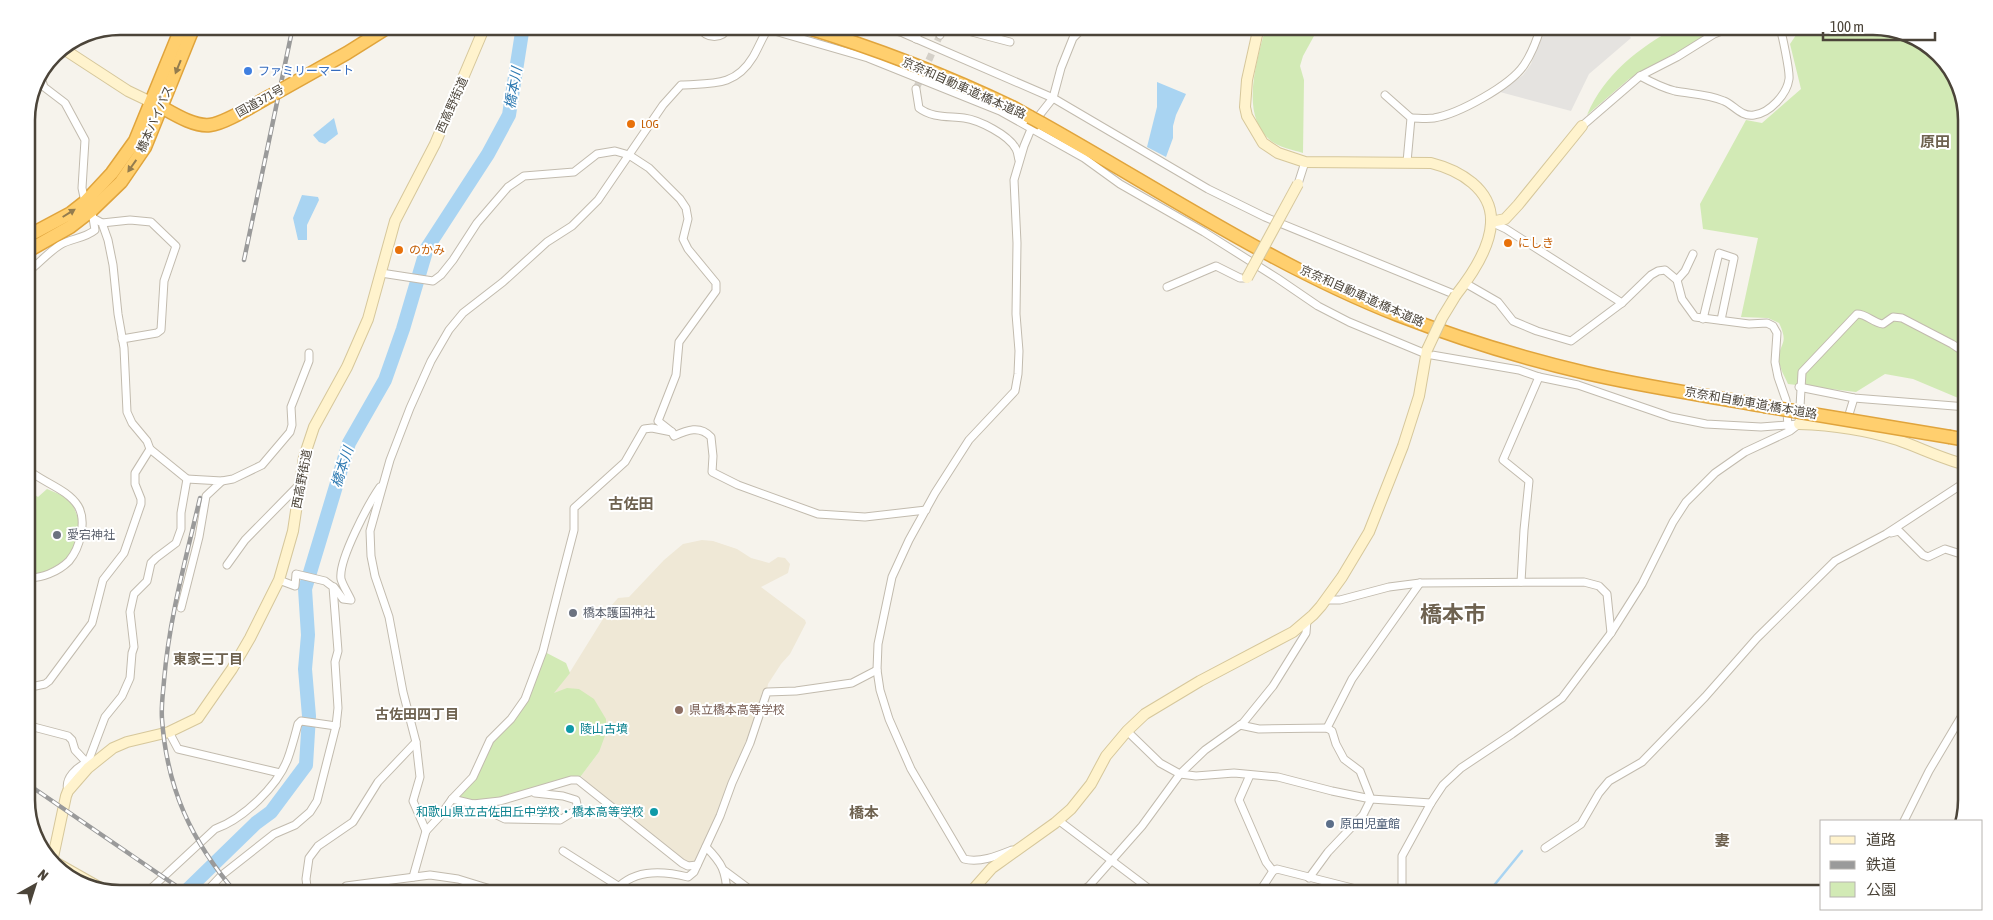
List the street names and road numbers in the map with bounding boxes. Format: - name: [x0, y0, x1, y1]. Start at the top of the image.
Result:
- street label: 京奈和自動車道;橋本道路: [900, 54, 1028, 122]
- street label: 西高野街道: [433, 75, 471, 135]
- street label: 国道371号: [233, 82, 287, 120]
- street label: 橋本バイパス: [134, 83, 176, 155]
- street label: 京奈和自動車道;橋本道路: [1298, 262, 1426, 330]
- street label: 京奈和自動車道;橋本道路: [1684, 384, 1818, 422]
- street label: 西高野街道: [289, 448, 315, 510]

